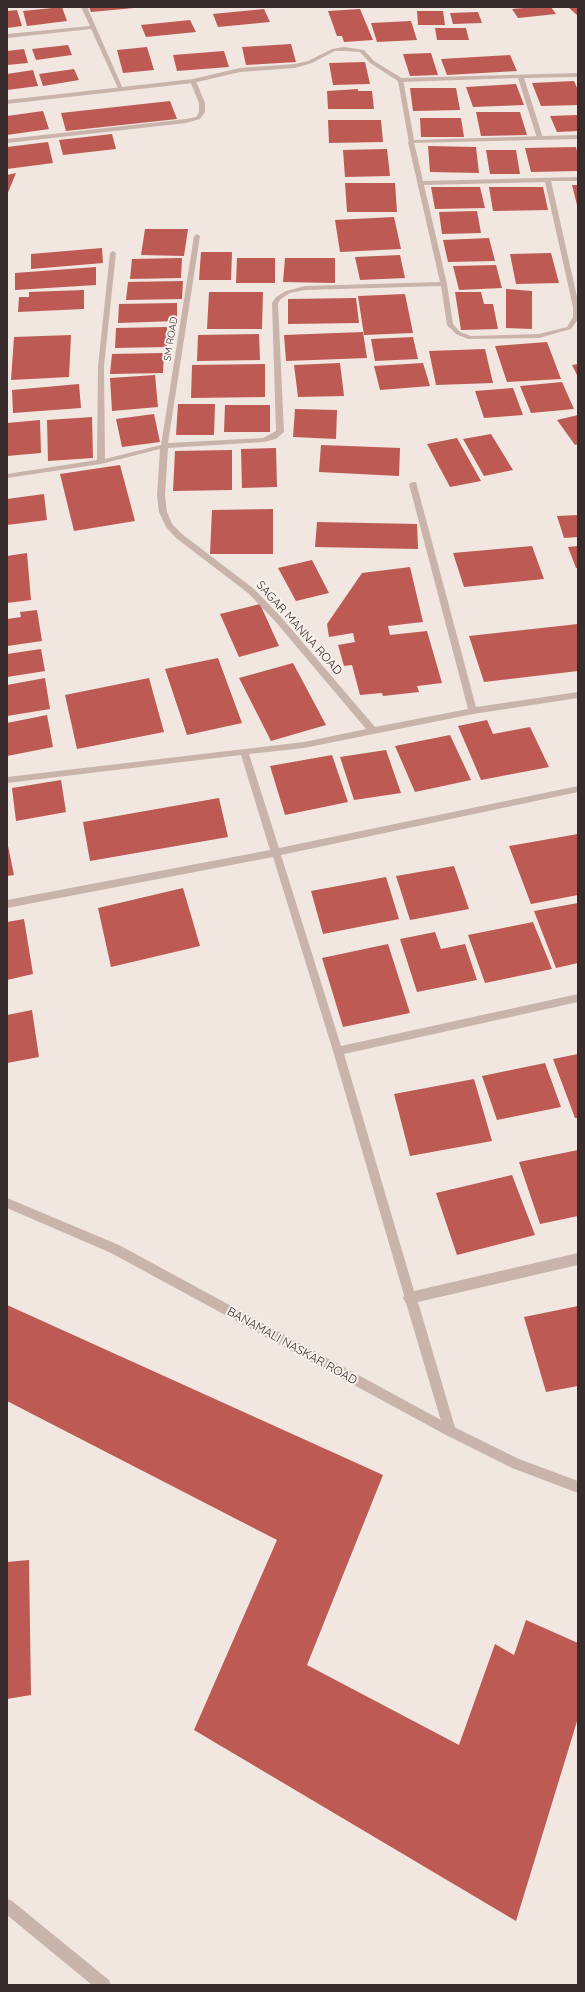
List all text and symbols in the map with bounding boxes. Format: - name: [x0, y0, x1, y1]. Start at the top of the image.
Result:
- street label: SM ROAD: [162, 316, 180, 362]
- street label: SAGAR MANNA ROAD: [253, 578, 345, 678]
- street label: BANAMALI NASKAR ROAD: [225, 1304, 359, 1388]

